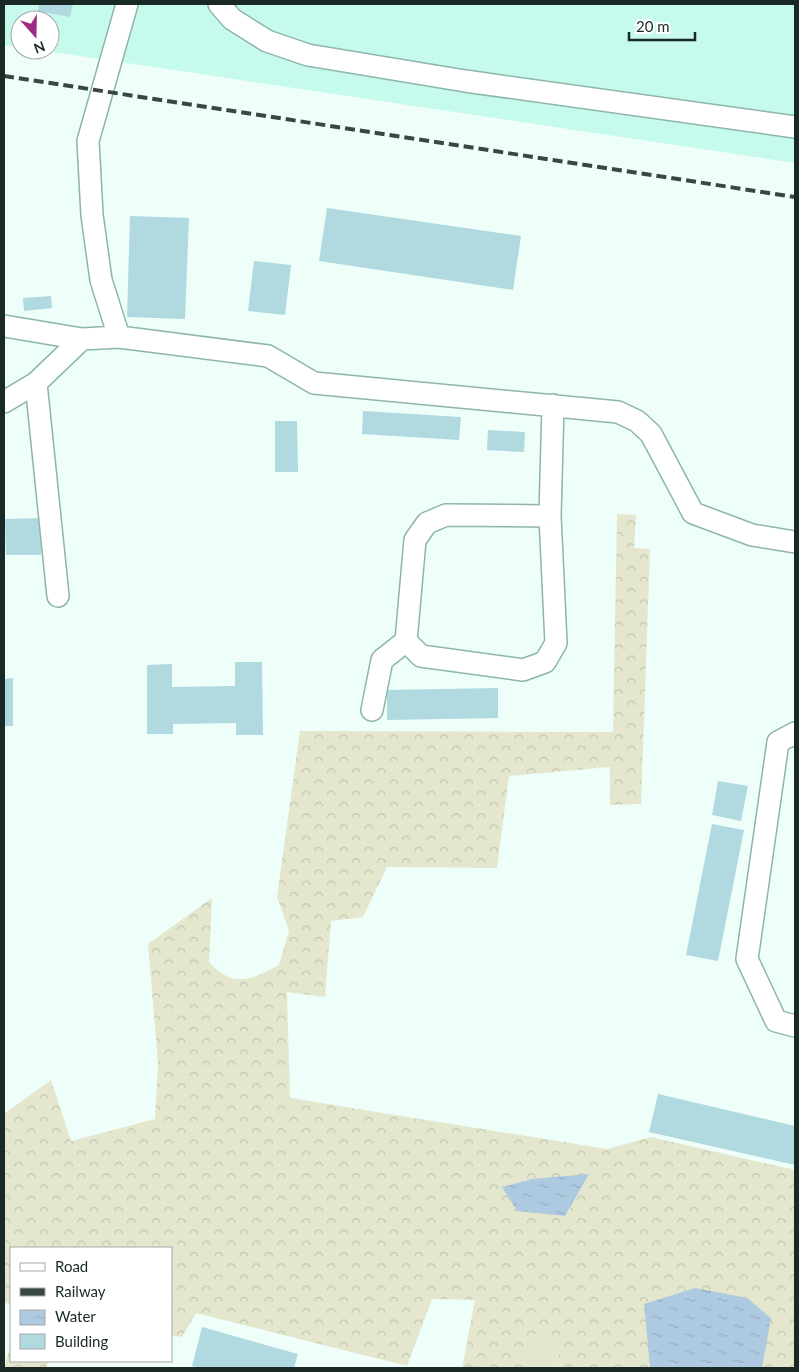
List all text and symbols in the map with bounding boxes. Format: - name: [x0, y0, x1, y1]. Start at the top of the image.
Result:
- north arrow: [10, 10, 60, 60]
- scale bar: [629, 10, 695, 42]
- text: 20 m: [636, 17, 670, 35]
- text: N: [32, 38, 48, 58]
- legend: [10, 1247, 172, 1362]
- text: Road: [55, 1257, 88, 1275]
- text: Railway: [55, 1282, 106, 1300]
- text: Water: [55, 1307, 96, 1325]
- text: Building: [55, 1332, 108, 1350]

